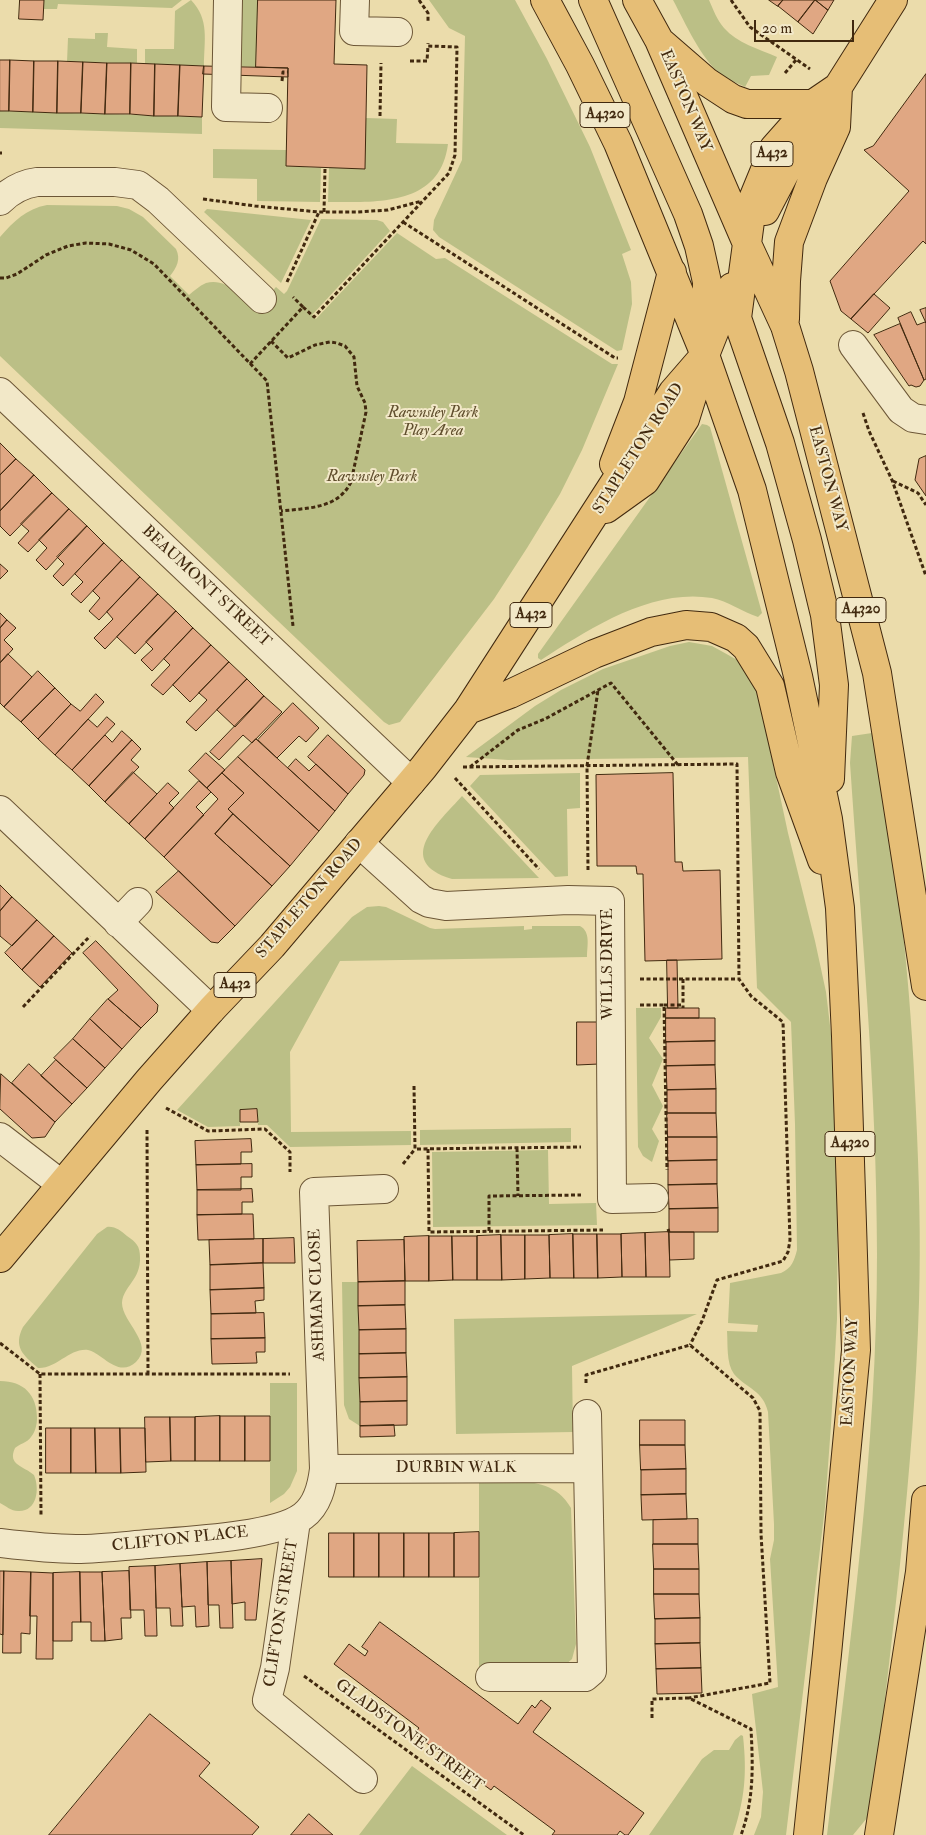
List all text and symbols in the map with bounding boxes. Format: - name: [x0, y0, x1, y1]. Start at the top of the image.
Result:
- scale bar: [756, 10, 856, 42]
- text: 20 m: [762, 19, 792, 38]
- street label: EASTON WAY: [655, 47, 715, 155]
- road number: A4320: [580, 102, 630, 128]
- road number: A432: [751, 142, 793, 166]
- street label: STAPLETON ROAD: [589, 380, 689, 518]
- park label: Rawnsley Park Play Area: [388, 404, 478, 442]
- street label: EASTON WAY: [804, 424, 850, 534]
- park label: Rawnsley Park: [327, 468, 417, 488]
- street label: BEAUMONT STREET: [137, 522, 275, 652]
- road number: A4320: [836, 598, 886, 622]
- road number: A432: [510, 602, 552, 628]
- street label: STAPLETON ROAD: [253, 835, 367, 963]
- street label: WILLS DRIVE: [599, 908, 619, 1020]
- road number: A432: [214, 972, 256, 998]
- road number: A4320: [825, 1132, 875, 1156]
- street label: ASHMAN CLOSE: [306, 1229, 330, 1361]
- street label: EASTON WAY: [839, 1317, 863, 1427]
- street label: DURBIN WALK: [396, 1459, 516, 1479]
- street label: CLIFTON PLACE: [111, 1523, 249, 1557]
- street label: CLIFTON STREET: [261, 1538, 303, 1688]
- street label: GLADSTONE STREET: [331, 1676, 487, 1796]

